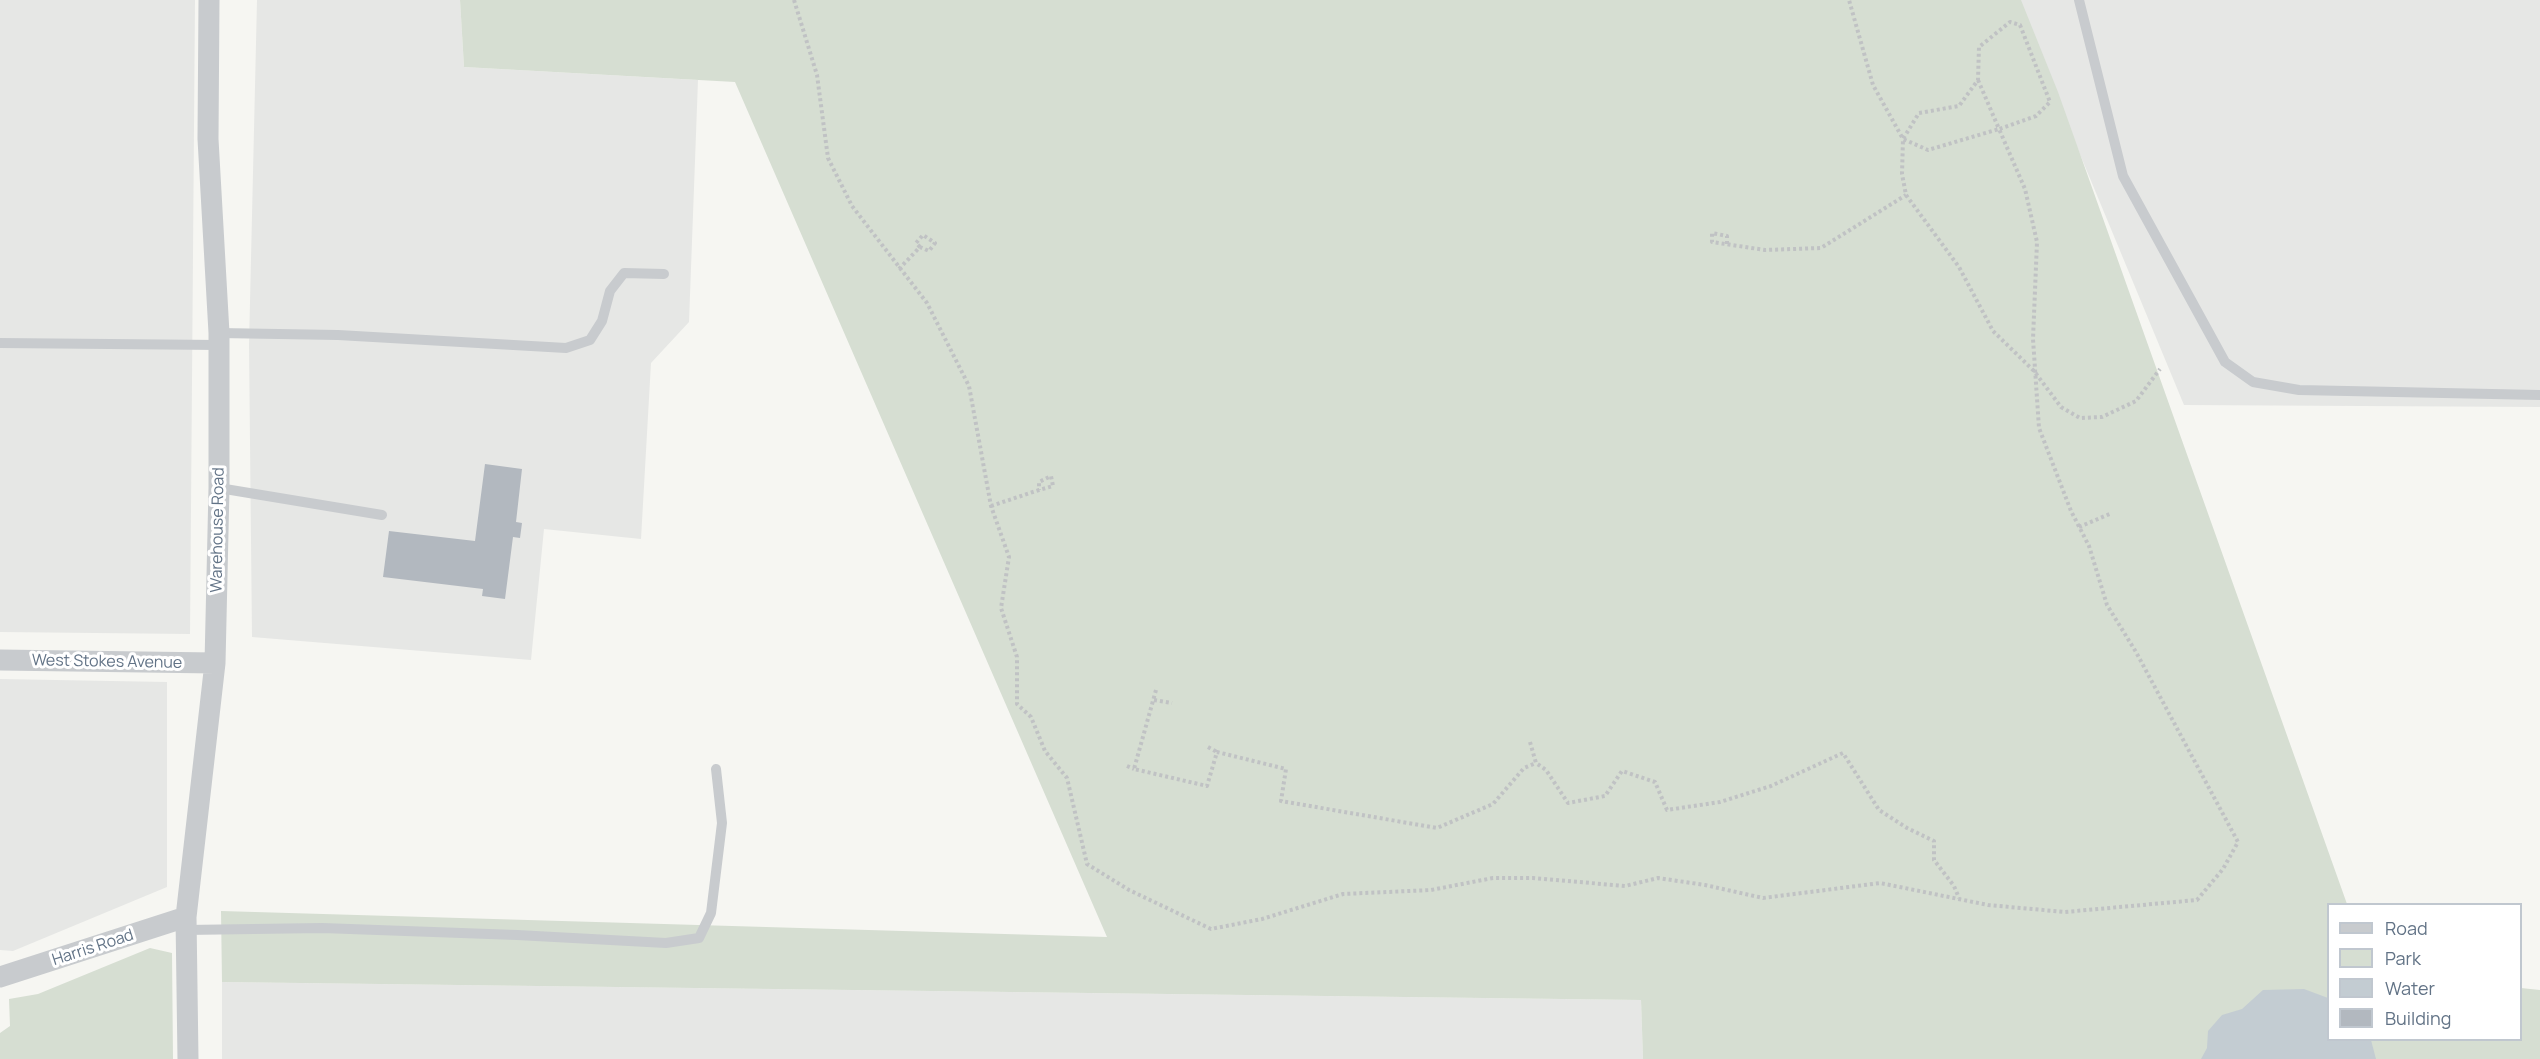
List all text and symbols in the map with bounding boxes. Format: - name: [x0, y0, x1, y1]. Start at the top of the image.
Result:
- street label: Warehouse Road: [207, 467, 229, 593]
- street label: West Stokes Avenue: [32, 651, 182, 673]
- legend: [2327, 903, 2522, 1041]
- text: Road: [2385, 916, 2428, 940]
- street label: Harris Road: [50, 926, 136, 970]
- text: Park: [2385, 946, 2421, 970]
- text: Water: [2385, 976, 2435, 1000]
- text: Building: [2385, 1006, 2451, 1030]

